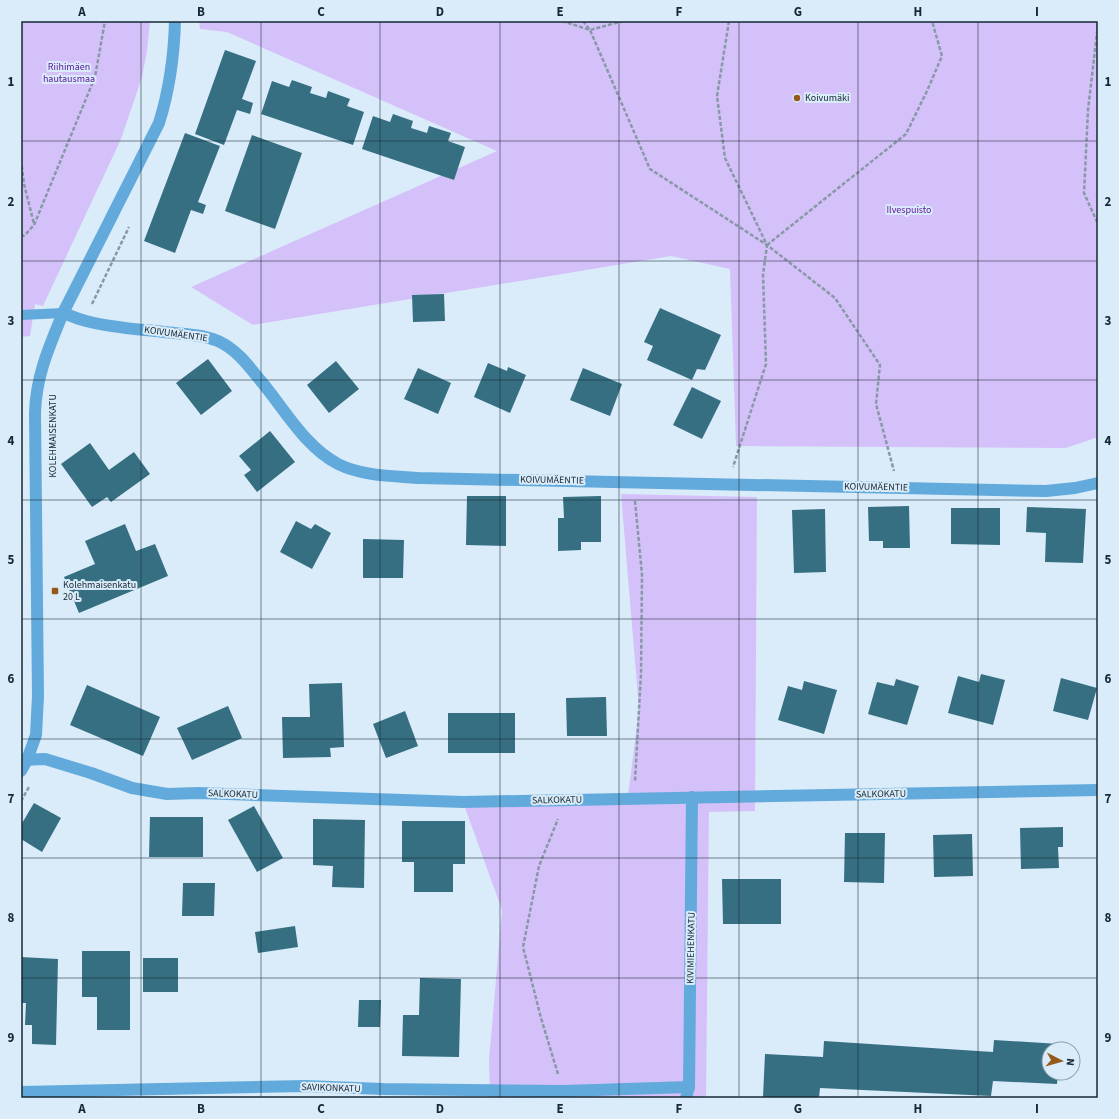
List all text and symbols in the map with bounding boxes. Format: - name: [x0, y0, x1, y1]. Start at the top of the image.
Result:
- text: A: [77, 3, 86, 21]
- text: B: [197, 3, 205, 21]
- text: C: [317, 3, 325, 21]
- text: D: [436, 3, 444, 21]
- text: E: [556, 3, 564, 21]
- text: F: [676, 3, 683, 21]
- text: G: [794, 3, 802, 21]
- text: H: [914, 3, 922, 21]
- text: I: [1035, 3, 1039, 21]
- park label: Riihimäen hautausmaa: [43, 60, 95, 86]
- text: 1: [8, 73, 15, 91]
- text: 1: [1105, 73, 1112, 91]
- place label: Koivumäki: [805, 91, 849, 105]
- marker: Koivumäki: [792, 93, 802, 103]
- text: 2: [8, 193, 15, 211]
- text: 2: [1105, 193, 1112, 211]
- park label: Ilvespuisto: [886, 203, 932, 217]
- text: 3: [8, 312, 15, 330]
- text: 3: [1105, 312, 1112, 330]
- street label: KOIVUMÄENTIE: [143, 323, 209, 345]
- street label: KOLEHMAISENKATU: [46, 394, 60, 478]
- text: 4: [8, 432, 15, 450]
- text: 4: [1105, 432, 1112, 450]
- street label: KOIVUMÄENTIE: [520, 472, 584, 488]
- street label: KOIVUMÄENTIE: [844, 479, 908, 495]
- text: 5: [8, 551, 15, 569]
- text: 5: [1105, 551, 1112, 569]
- place label: Kolehmaisenkatu 20 L: [63, 578, 136, 604]
- marker: Kolehmaisenkatu 20 L: [50, 586, 60, 596]
- text: 6: [8, 670, 15, 688]
- text: 6: [1105, 670, 1112, 688]
- street label: SALKOKATU: [208, 786, 258, 802]
- street label: SALKOKATU: [856, 787, 906, 801]
- text: 7: [8, 790, 15, 808]
- text: 7: [1105, 790, 1112, 808]
- street label: SALKOKATU: [532, 793, 582, 807]
- text: 8: [8, 909, 15, 927]
- text: 8: [1105, 909, 1112, 927]
- street label: KIVIMIEHENKATU: [683, 912, 699, 984]
- text: 9: [8, 1029, 15, 1047]
- text: 9: [1105, 1029, 1112, 1047]
- north arrow: [1041, 1041, 1081, 1081]
- text: N: [1063, 1058, 1078, 1066]
- street label: SAVIKONKATU: [301, 1080, 361, 1096]
- text: A: [77, 1100, 86, 1118]
- text: B: [197, 1100, 205, 1118]
- text: C: [317, 1100, 325, 1118]
- text: D: [436, 1100, 444, 1118]
- text: E: [556, 1100, 564, 1118]
- text: F: [676, 1100, 683, 1118]
- text: G: [794, 1100, 802, 1118]
- text: H: [914, 1100, 922, 1118]
- text: I: [1035, 1100, 1039, 1118]

